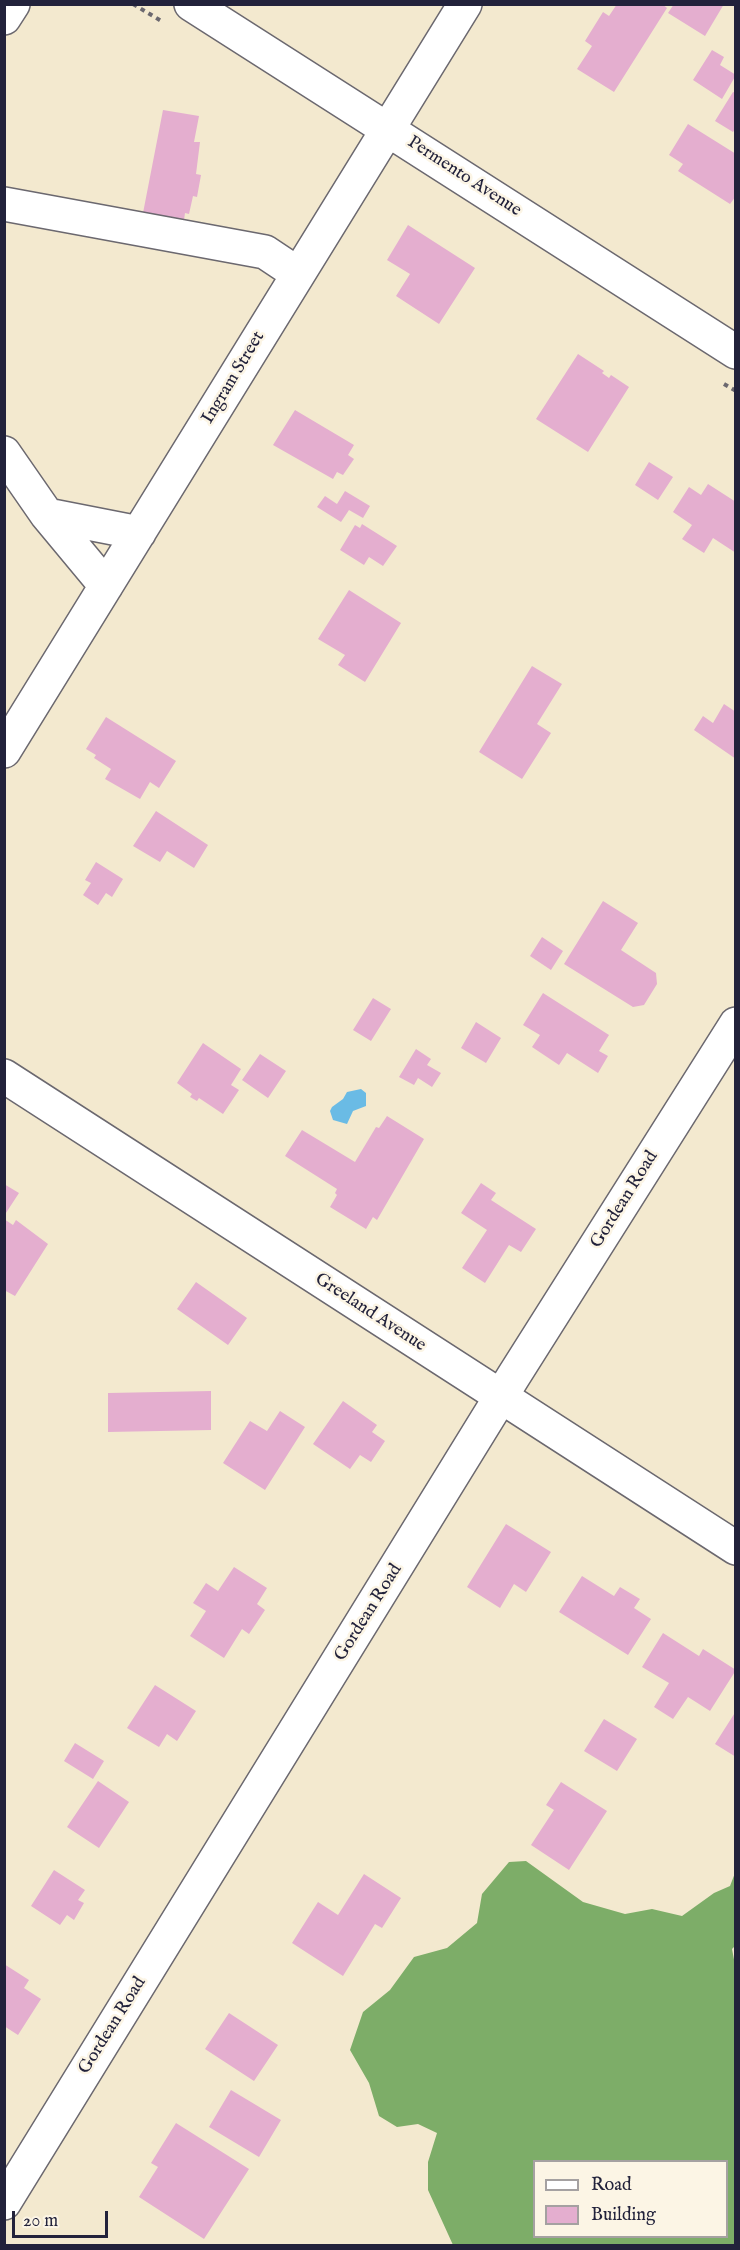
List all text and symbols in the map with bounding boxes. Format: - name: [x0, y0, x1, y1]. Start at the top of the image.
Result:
- street label: Permento Avenue: [403, 132, 525, 222]
- street label: Ingram Street: [198, 328, 270, 428]
- street label: Gordean Road: [587, 1147, 663, 1253]
- street label: Greeland Avenue: [310, 1269, 430, 1357]
- street label: Gordean Road: [331, 1560, 407, 1666]
- street label: Gordean Road: [75, 1973, 151, 2079]
- legend: [533, 2160, 728, 2238]
- text: Road: [591, 2174, 632, 2197]
- scale bar: [15, 2199, 111, 2237]
- text: Building: [591, 2204, 656, 2227]
- text: 20 m: [23, 2210, 58, 2233]

